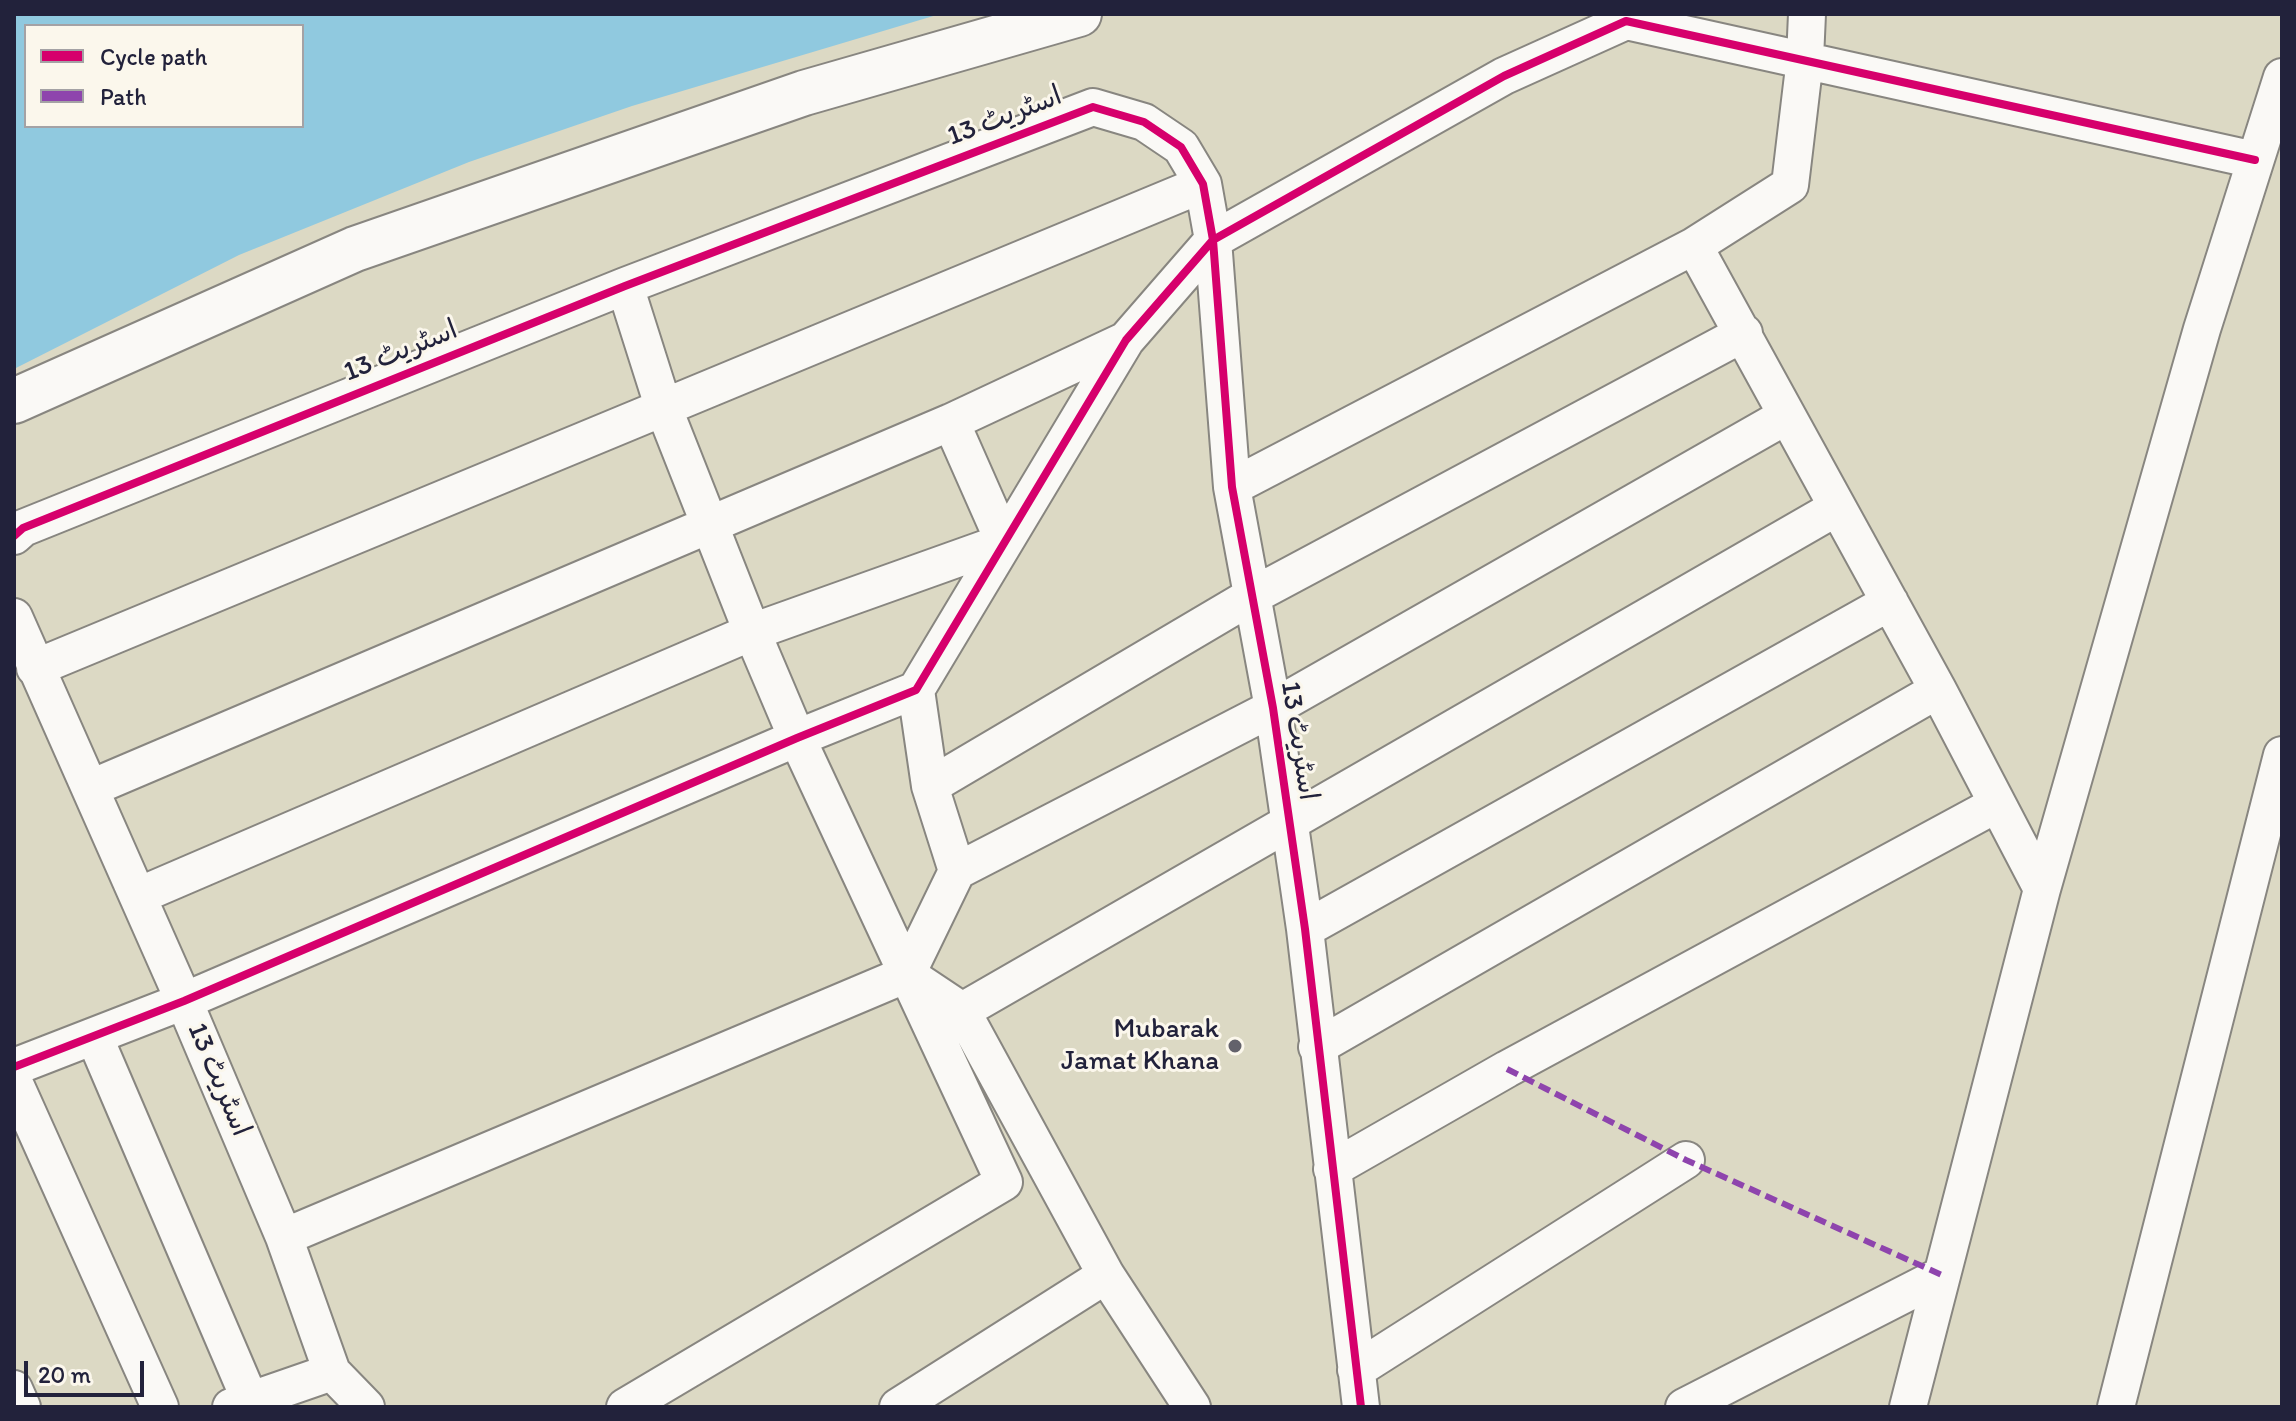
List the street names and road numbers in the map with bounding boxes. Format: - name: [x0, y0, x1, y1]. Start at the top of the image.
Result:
- street label: اسٹریٹ 13: [943, 80, 1067, 154]
- street label: اسٹریٹ 13: [339, 314, 463, 390]
- street label: اسٹریٹ 13: [1272, 679, 1324, 803]
- street label: اسٹریٹ 13: [179, 1018, 257, 1142]

